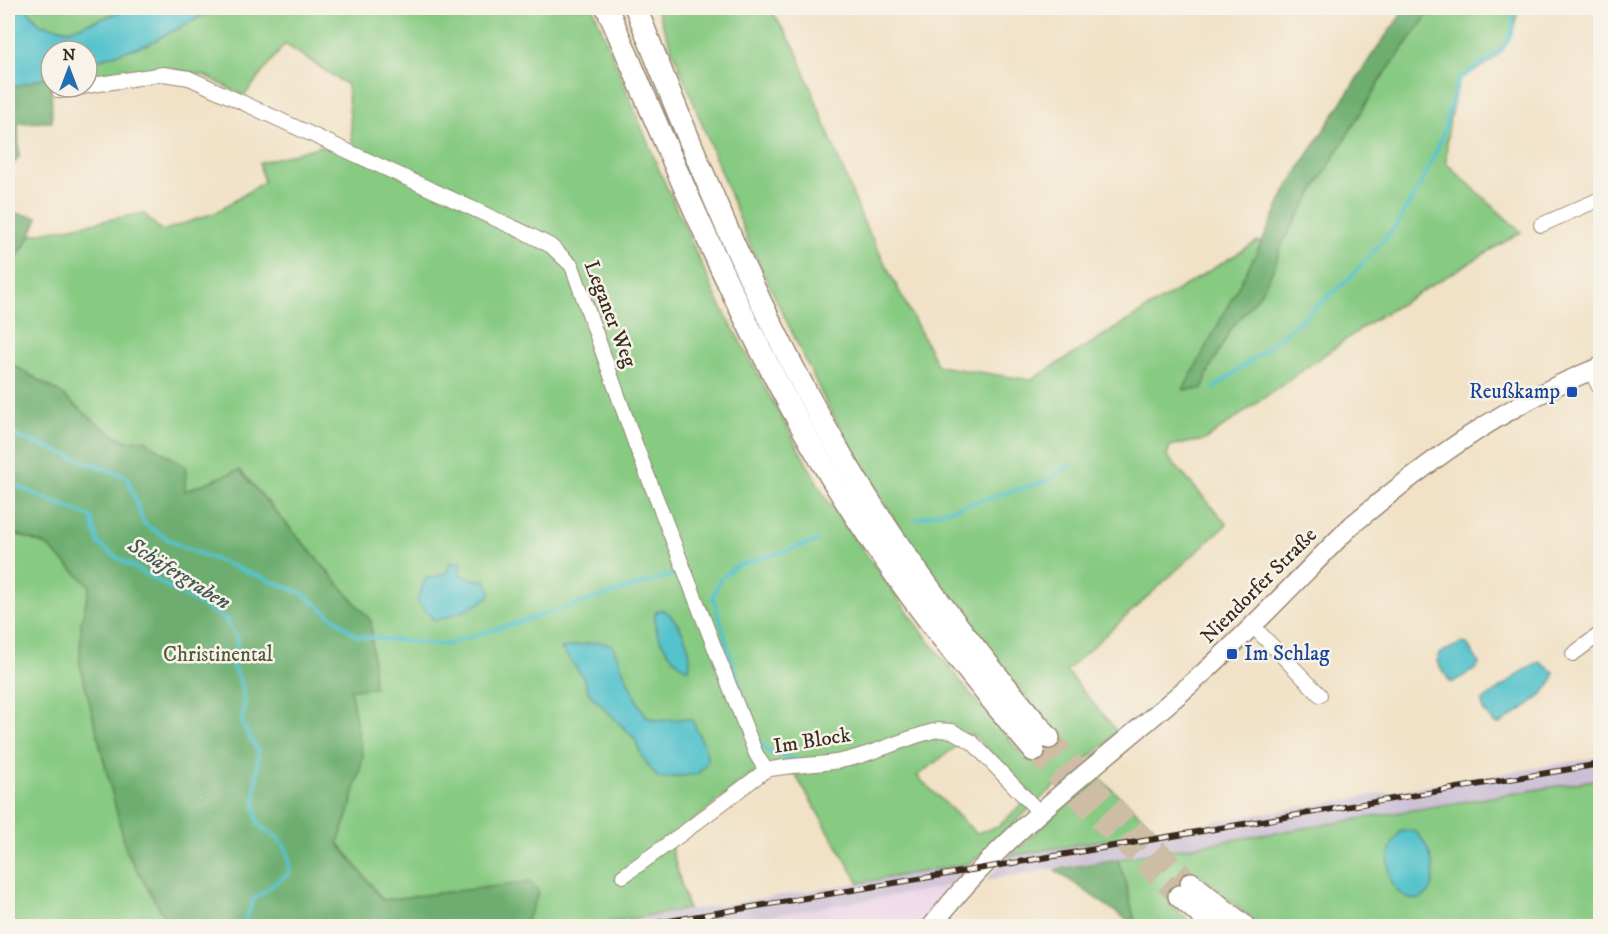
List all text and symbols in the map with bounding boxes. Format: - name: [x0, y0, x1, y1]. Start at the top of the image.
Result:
- north arrow: [39, 39, 99, 99]
- text: N: [62, 45, 76, 65]
- street label: Leganer Weg: [578, 257, 642, 372]
- place label: Reußkamp: [1469, 379, 1560, 405]
- marker: Reußkamp: [1565, 385, 1579, 399]
- street label: Niendorfer Straße: [1195, 522, 1323, 650]
- water label: Schäfergraben: [122, 531, 235, 616]
- place label: Im Schlag: [1244, 641, 1330, 667]
- park label: Christinental: [163, 642, 274, 668]
- marker: Im Schlag: [1225, 647, 1239, 661]
- street label: Im Block: [771, 722, 853, 760]

